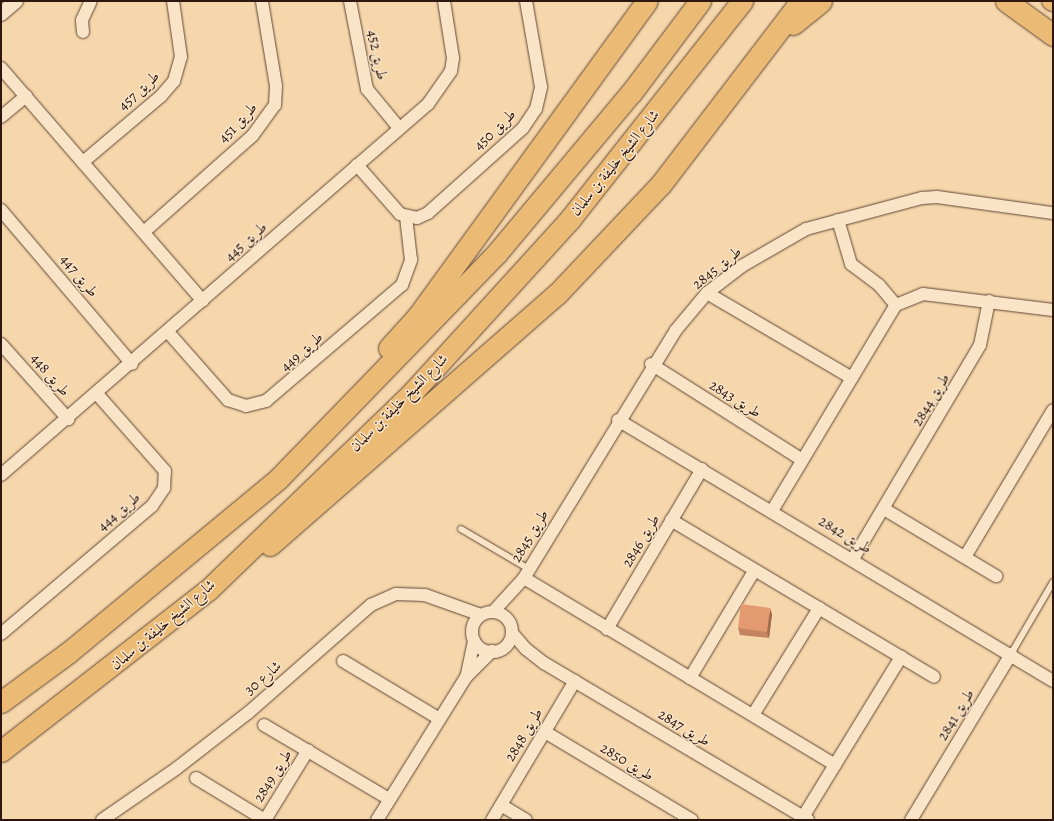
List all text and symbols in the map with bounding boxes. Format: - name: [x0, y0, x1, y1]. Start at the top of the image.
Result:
- street label: طريق 452: [363, 28, 391, 82]
- street label: طريق 457: [115, 67, 163, 115]
- street label: طريق 451: [215, 99, 261, 147]
- street label: طريق 450: [470, 106, 520, 154]
- street label: شارع الشيخ خليفة بن سلمان: [567, 106, 663, 220]
- street label: طريق 445: [221, 218, 271, 266]
- street label: طريق 2845: [689, 243, 745, 293]
- street label: طريق 447: [56, 251, 102, 301]
- street label: طريق 449: [277, 328, 327, 376]
- street label: طريق 448: [26, 350, 74, 400]
- street label: شارع الشيخ خليفة بن سلمان: [346, 350, 452, 456]
- street label: طريق 2844: [908, 370, 954, 430]
- street label: طريق 2843: [706, 376, 764, 422]
- street label: طريق 444: [94, 489, 144, 535]
- street label: طريق 2845: [507, 506, 553, 566]
- street label: طريق 2846: [618, 511, 664, 571]
- street label: طريق 2842: [815, 512, 875, 558]
- street label: شارع الشيخ خليفة بن سلمان: [107, 576, 219, 674]
- street label: شارع 30: [241, 657, 285, 699]
- street label: طريق 2841: [934, 686, 978, 744]
- street label: طريق 2848: [501, 705, 547, 765]
- street label: طريق 2847: [655, 705, 713, 751]
- street label: طريق 2850: [597, 739, 657, 785]
- street label: طريق 2849: [250, 746, 296, 806]

